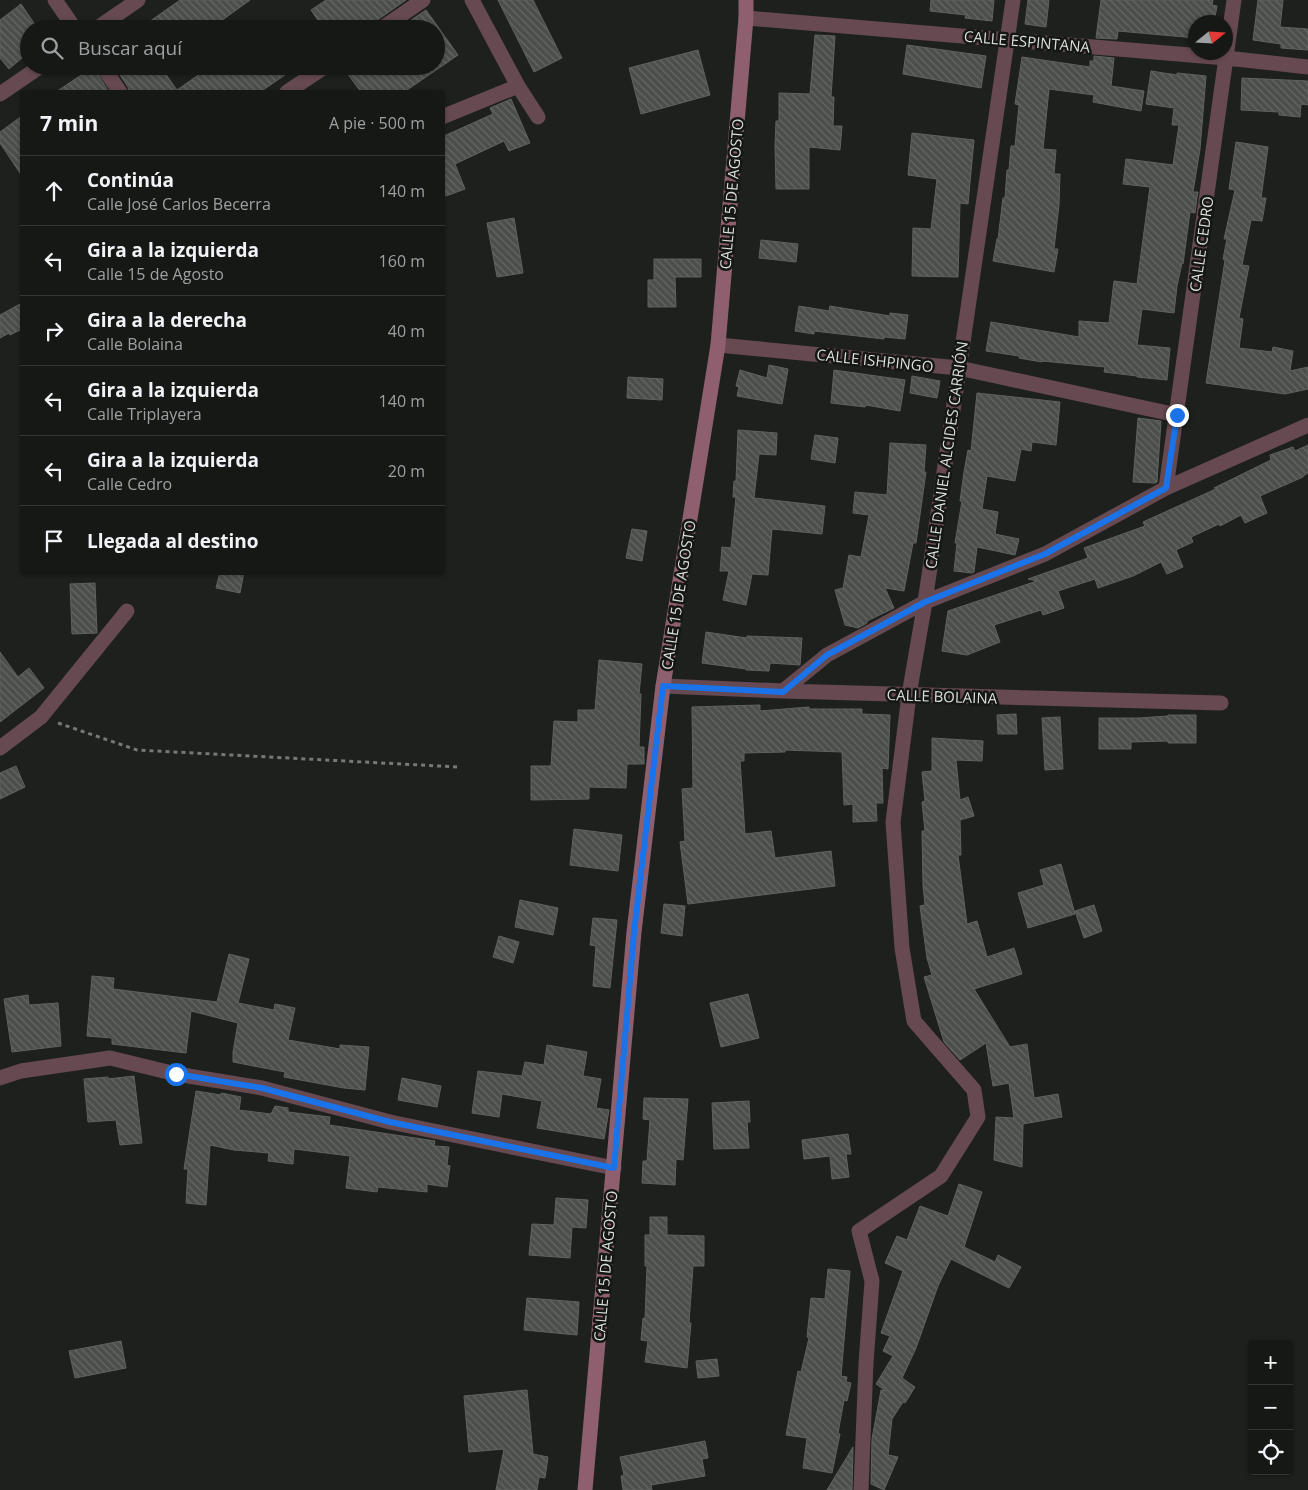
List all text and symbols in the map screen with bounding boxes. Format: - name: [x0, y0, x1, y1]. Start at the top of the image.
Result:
- north arrow: [1188, 15, 1233, 60]
- search box: [20, 20, 445, 75]
- street label: CALLE ESPINTANA: [963, 26, 1091, 57]
- icon: search: [38, 34, 66, 62]
- text: Buscar aquí: [78, 35, 182, 61]
- text: 7 min: [40, 109, 98, 137]
- text: A pie · 500 m: [329, 112, 425, 134]
- street label: CALLE 15 DE AGOSTO: [714, 118, 748, 270]
- text: Continúa: [87, 167, 174, 193]
- icon: ahead: [40, 177, 68, 205]
- text: 140 m: [379, 180, 425, 202]
- text: Calle José Carlos Becerra: [87, 193, 271, 215]
- street label: CALLE CEDRO: [1184, 195, 1218, 293]
- text: Gira a la izquierda: [87, 237, 259, 263]
- icon: left: [40, 247, 68, 275]
- text: 160 m: [379, 250, 425, 272]
- text: Calle 15 de Agosto: [87, 263, 224, 285]
- text: Gira a la derecha: [87, 307, 247, 333]
- icon: right: [40, 317, 68, 345]
- text: 40 m: [388, 320, 425, 342]
- text: Calle Bolaina: [87, 333, 183, 355]
- street label: CALLE DANIEL ALCIDES CARRIÓN: [920, 340, 972, 570]
- street label: CALLE ISHPINGO: [816, 344, 934, 376]
- text: Gira a la izquierda: [87, 377, 259, 403]
- icon: left: [40, 387, 68, 415]
- text: 140 m: [379, 390, 425, 412]
- text: Calle Triplayera: [87, 403, 202, 425]
- route end: [1166, 404, 1189, 427]
- text: Gira a la izquierda: [87, 447, 259, 473]
- icon: left: [40, 457, 68, 485]
- text: 20 m: [388, 460, 425, 482]
- text: Calle Cedro: [87, 473, 172, 495]
- street label: CALLE 15 DE AGOSTO: [656, 519, 700, 671]
- icon: arrive: [40, 527, 68, 555]
- text: Llegada al destino: [87, 528, 259, 554]
- street label: CALLE BOLAINA: [886, 684, 998, 708]
- route start: [165, 1063, 188, 1086]
- street label: CALLE 15 DE AGOSTO: [588, 1190, 622, 1342]
- map controls: [1248, 1340, 1293, 1475]
- button: +: [1248, 1340, 1293, 1385]
- button: −: [1248, 1385, 1293, 1430]
- button: locate: [1248, 1430, 1293, 1475]

